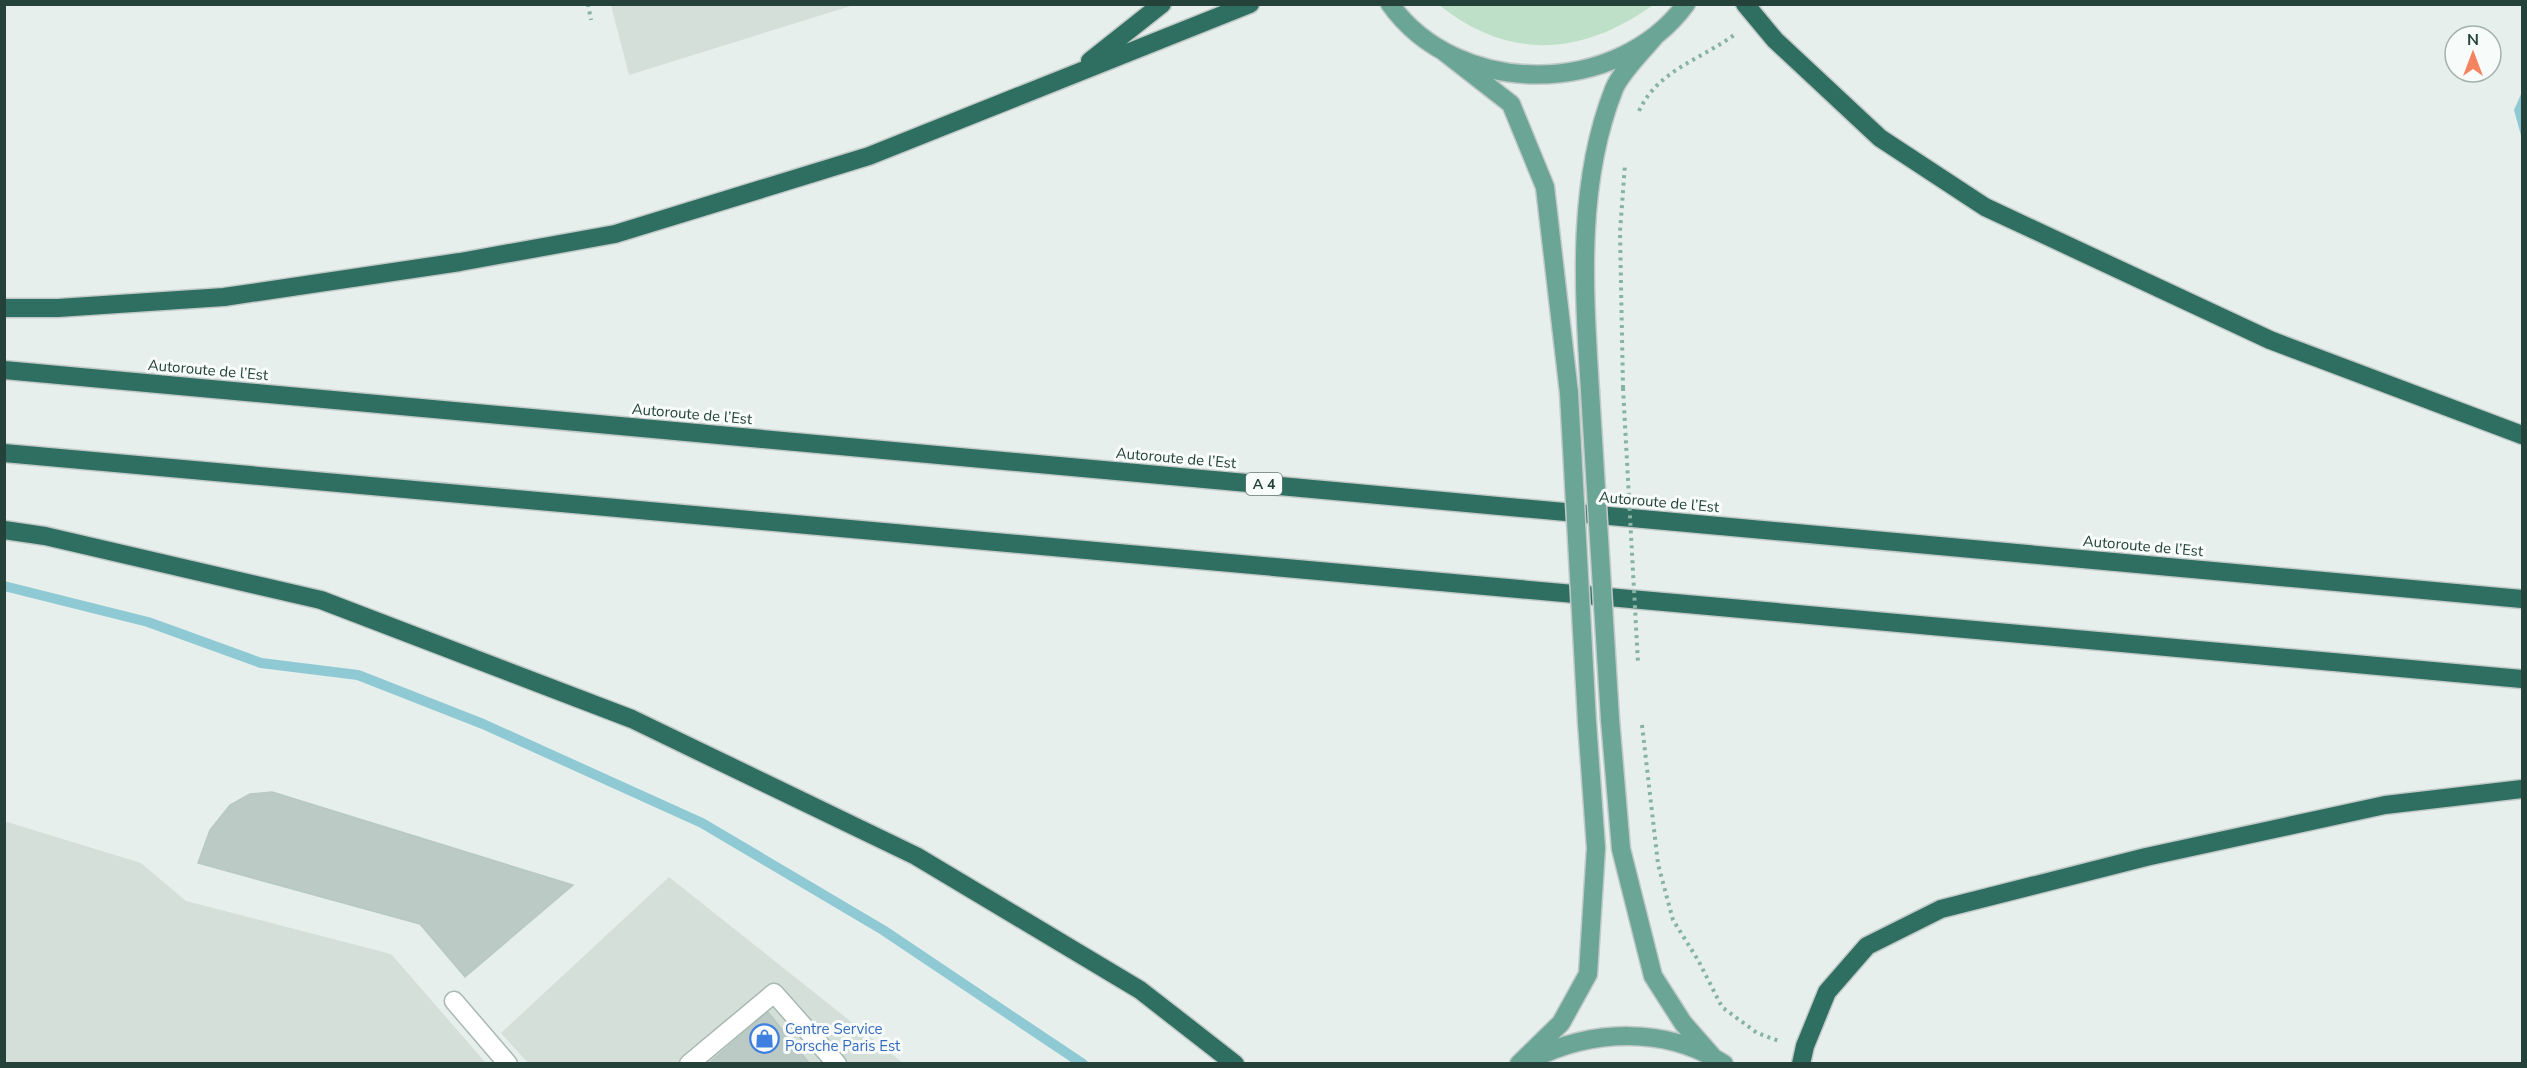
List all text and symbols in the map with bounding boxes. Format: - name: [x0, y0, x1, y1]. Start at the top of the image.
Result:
- north arrow: [2443, 24, 2503, 84]
- text: N: [2467, 29, 2479, 51]
- street label: Autoroute de l’Est: [147, 355, 270, 385]
- street label: Autoroute de l’Est: [631, 399, 754, 429]
- street label: Autoroute de l’Est: [1115, 443, 1238, 473]
- road number: A 4: [1246, 473, 1282, 495]
- street label: Autoroute de l’Est: [1598, 487, 1721, 517]
- street label: Autoroute de l’Est: [2082, 531, 2205, 561]
- place label: Centre Service Porsche Paris Est: [785, 1019, 901, 1056]
- shop icon: Centre Service Porsche Paris Est: [748, 1022, 780, 1054]

